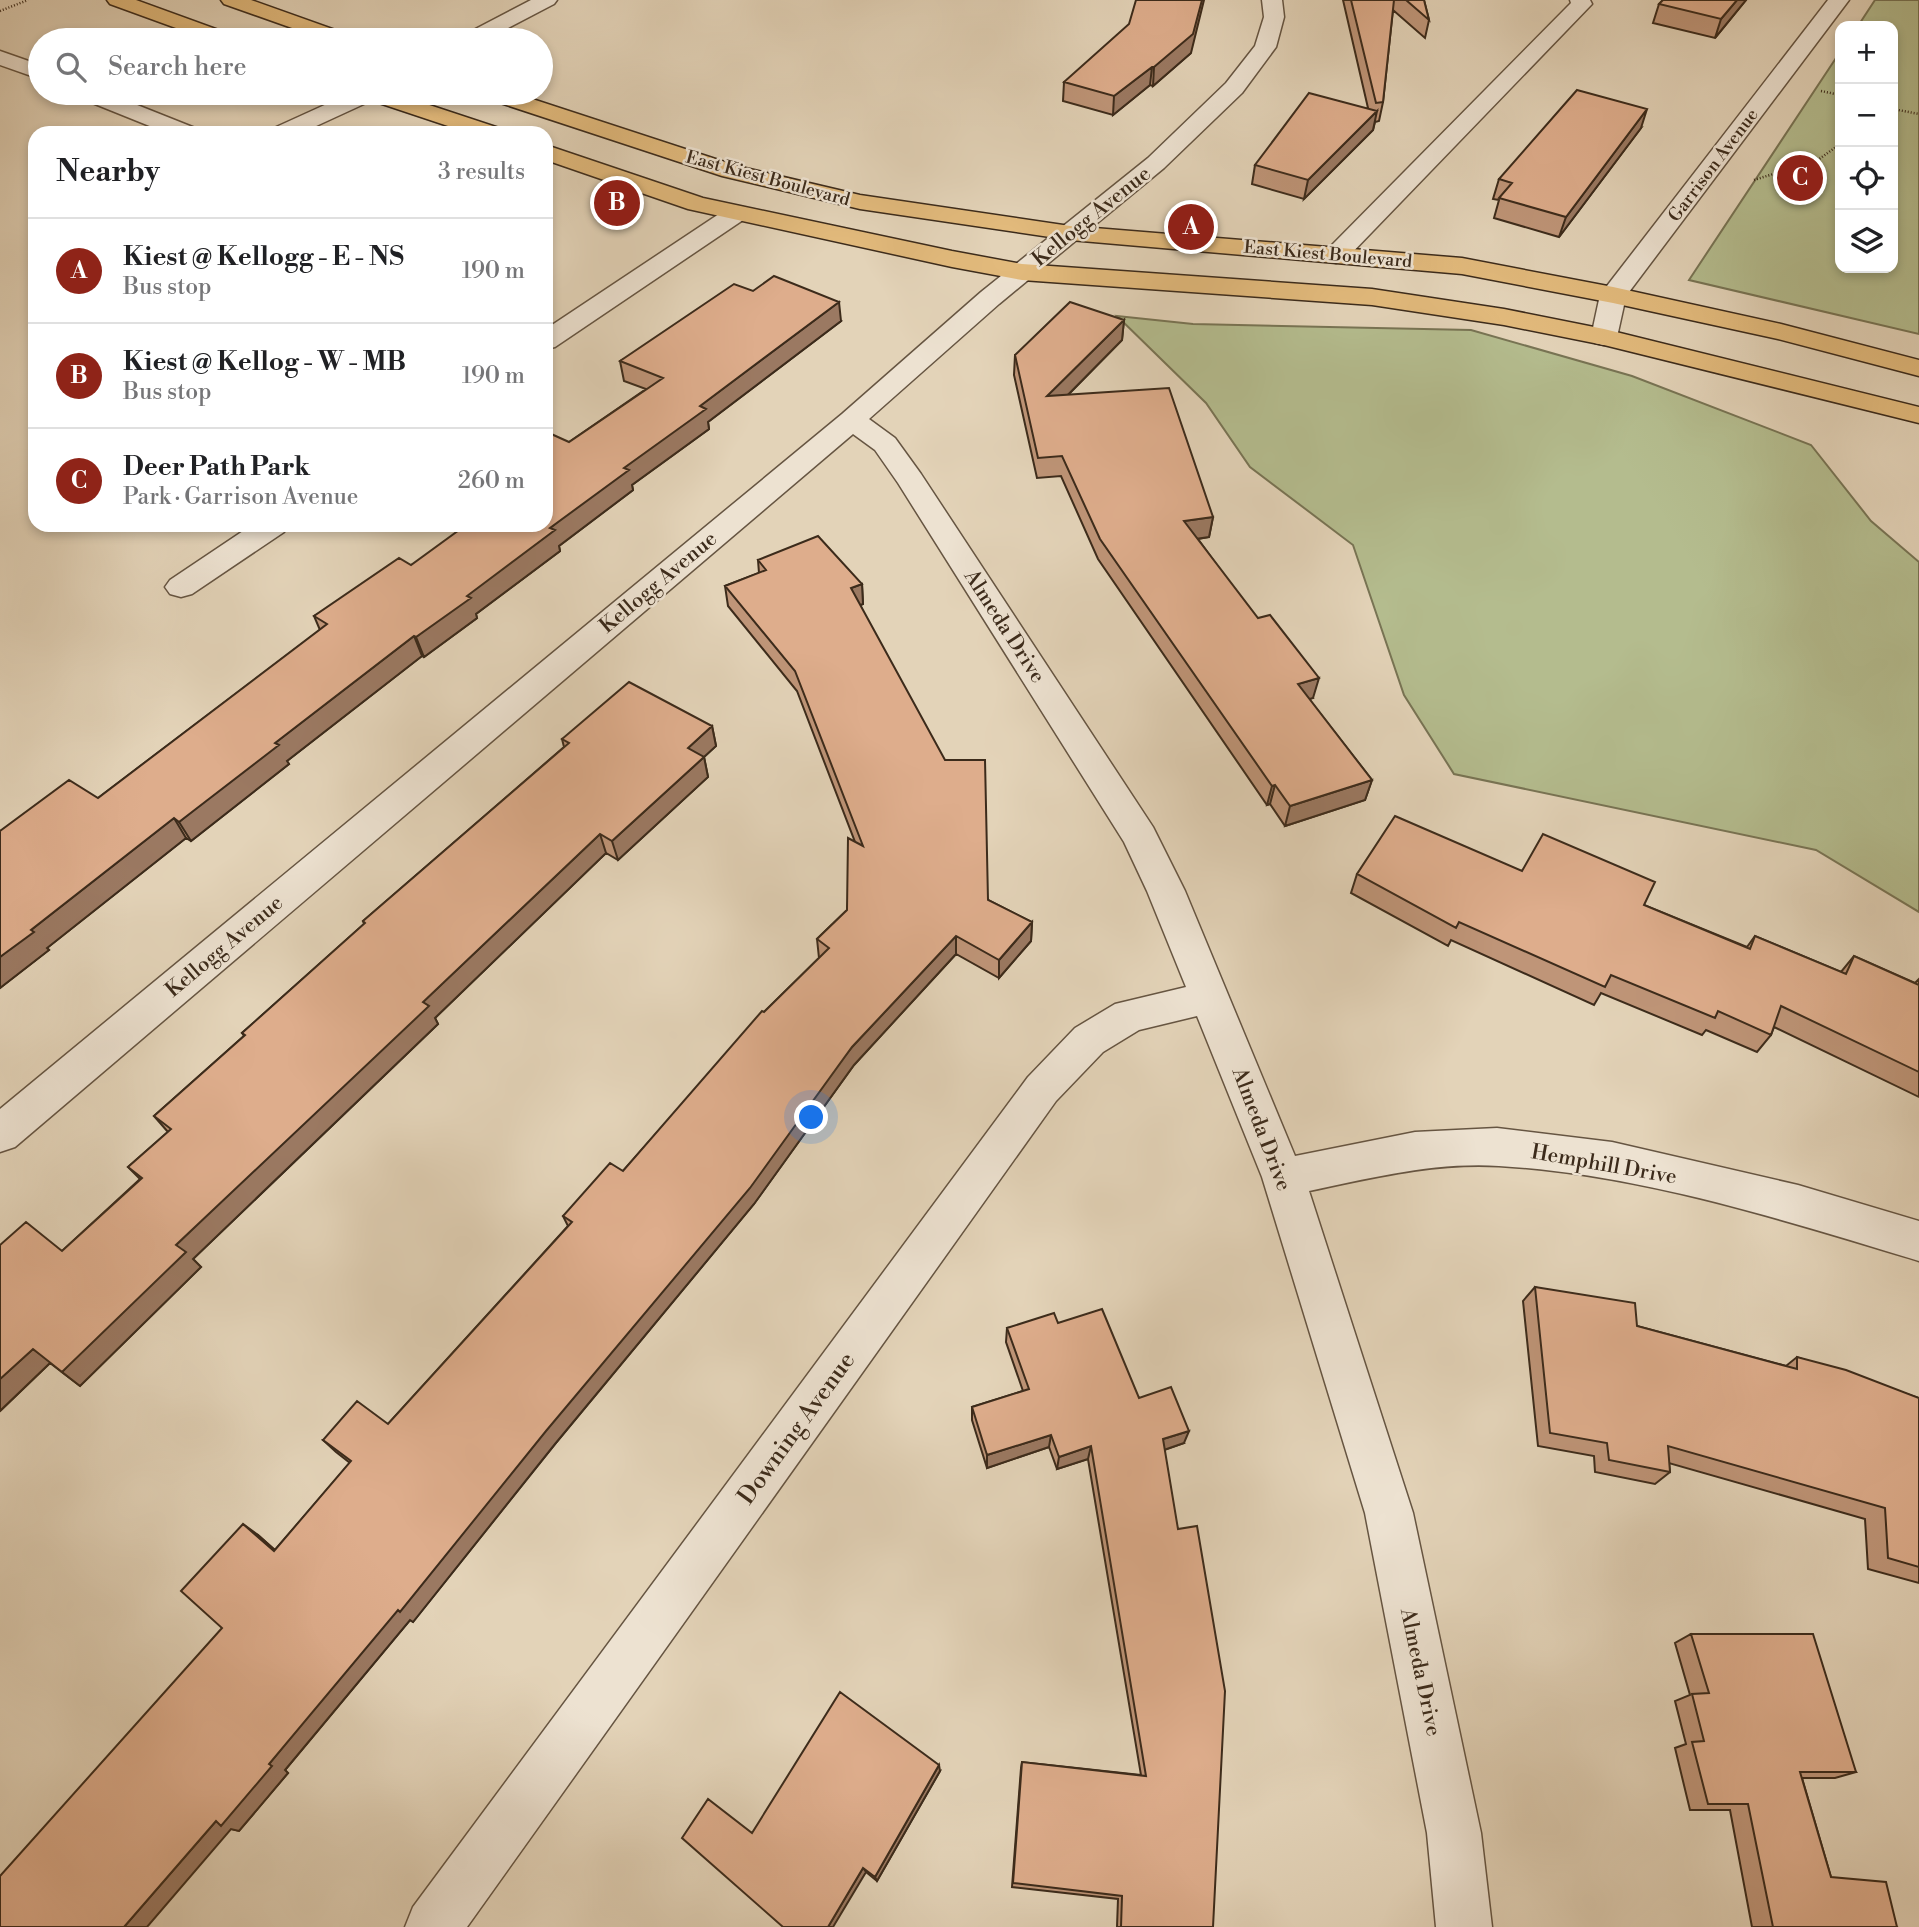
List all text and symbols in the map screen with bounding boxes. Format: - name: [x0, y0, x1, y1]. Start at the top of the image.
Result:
- map controls: [1835, 21, 1898, 273]
- button: +: [1835, 21, 1898, 84]
- search box: [28, 28, 553, 105]
- icon: search: [52, 48, 90, 86]
- text: Search here: [108, 51, 247, 83]
- button: −: [1835, 84, 1898, 147]
- street label: Garrison Avenue: [1663, 104, 1764, 227]
- street label: East Kiest Boulevard: [683, 145, 853, 212]
- button: locate: [1835, 147, 1898, 210]
- pin: C: [1777, 152, 1823, 204]
- text: Nearby: [56, 153, 160, 191]
- text: 3 results: [438, 158, 525, 186]
- street label: Kellogg Avenue: [1027, 161, 1156, 273]
- pin: B: [594, 177, 640, 229]
- pin: A: [1168, 201, 1214, 253]
- button: layers: [1835, 210, 1898, 273]
- street label: East Kiest Boulevard: [1243, 236, 1414, 273]
- text: Kiest @ Kellogg - E - NS: [123, 241, 404, 273]
- text: A: [71, 257, 87, 285]
- text: 190 m: [462, 257, 525, 285]
- text: Bus stop: [123, 273, 211, 301]
- text: Kiest @ Kellog - W - MB: [123, 346, 406, 378]
- text: B: [70, 362, 88, 390]
- text: 190 m: [462, 362, 525, 390]
- text: Bus stop: [123, 378, 211, 406]
- text: Deer Path Park: [123, 451, 310, 483]
- text: C: [71, 467, 87, 495]
- text: 260 m: [458, 467, 525, 495]
- text: Park · Garrison Avenue: [123, 483, 358, 511]
- street label: Kellogg Avenue: [595, 526, 723, 639]
- street label: Almeda Drive: [957, 564, 1050, 688]
- street label: Kellogg Avenue: [161, 890, 289, 1003]
- street label: Almeda Drive: [1225, 1063, 1296, 1195]
- your location: [794, 1100, 828, 1134]
- street label: Hemphill Drive: [1529, 1139, 1679, 1191]
- street label: Downing Avenue: [731, 1346, 862, 1511]
- street label: Almeda Drive: [1394, 1605, 1446, 1738]

